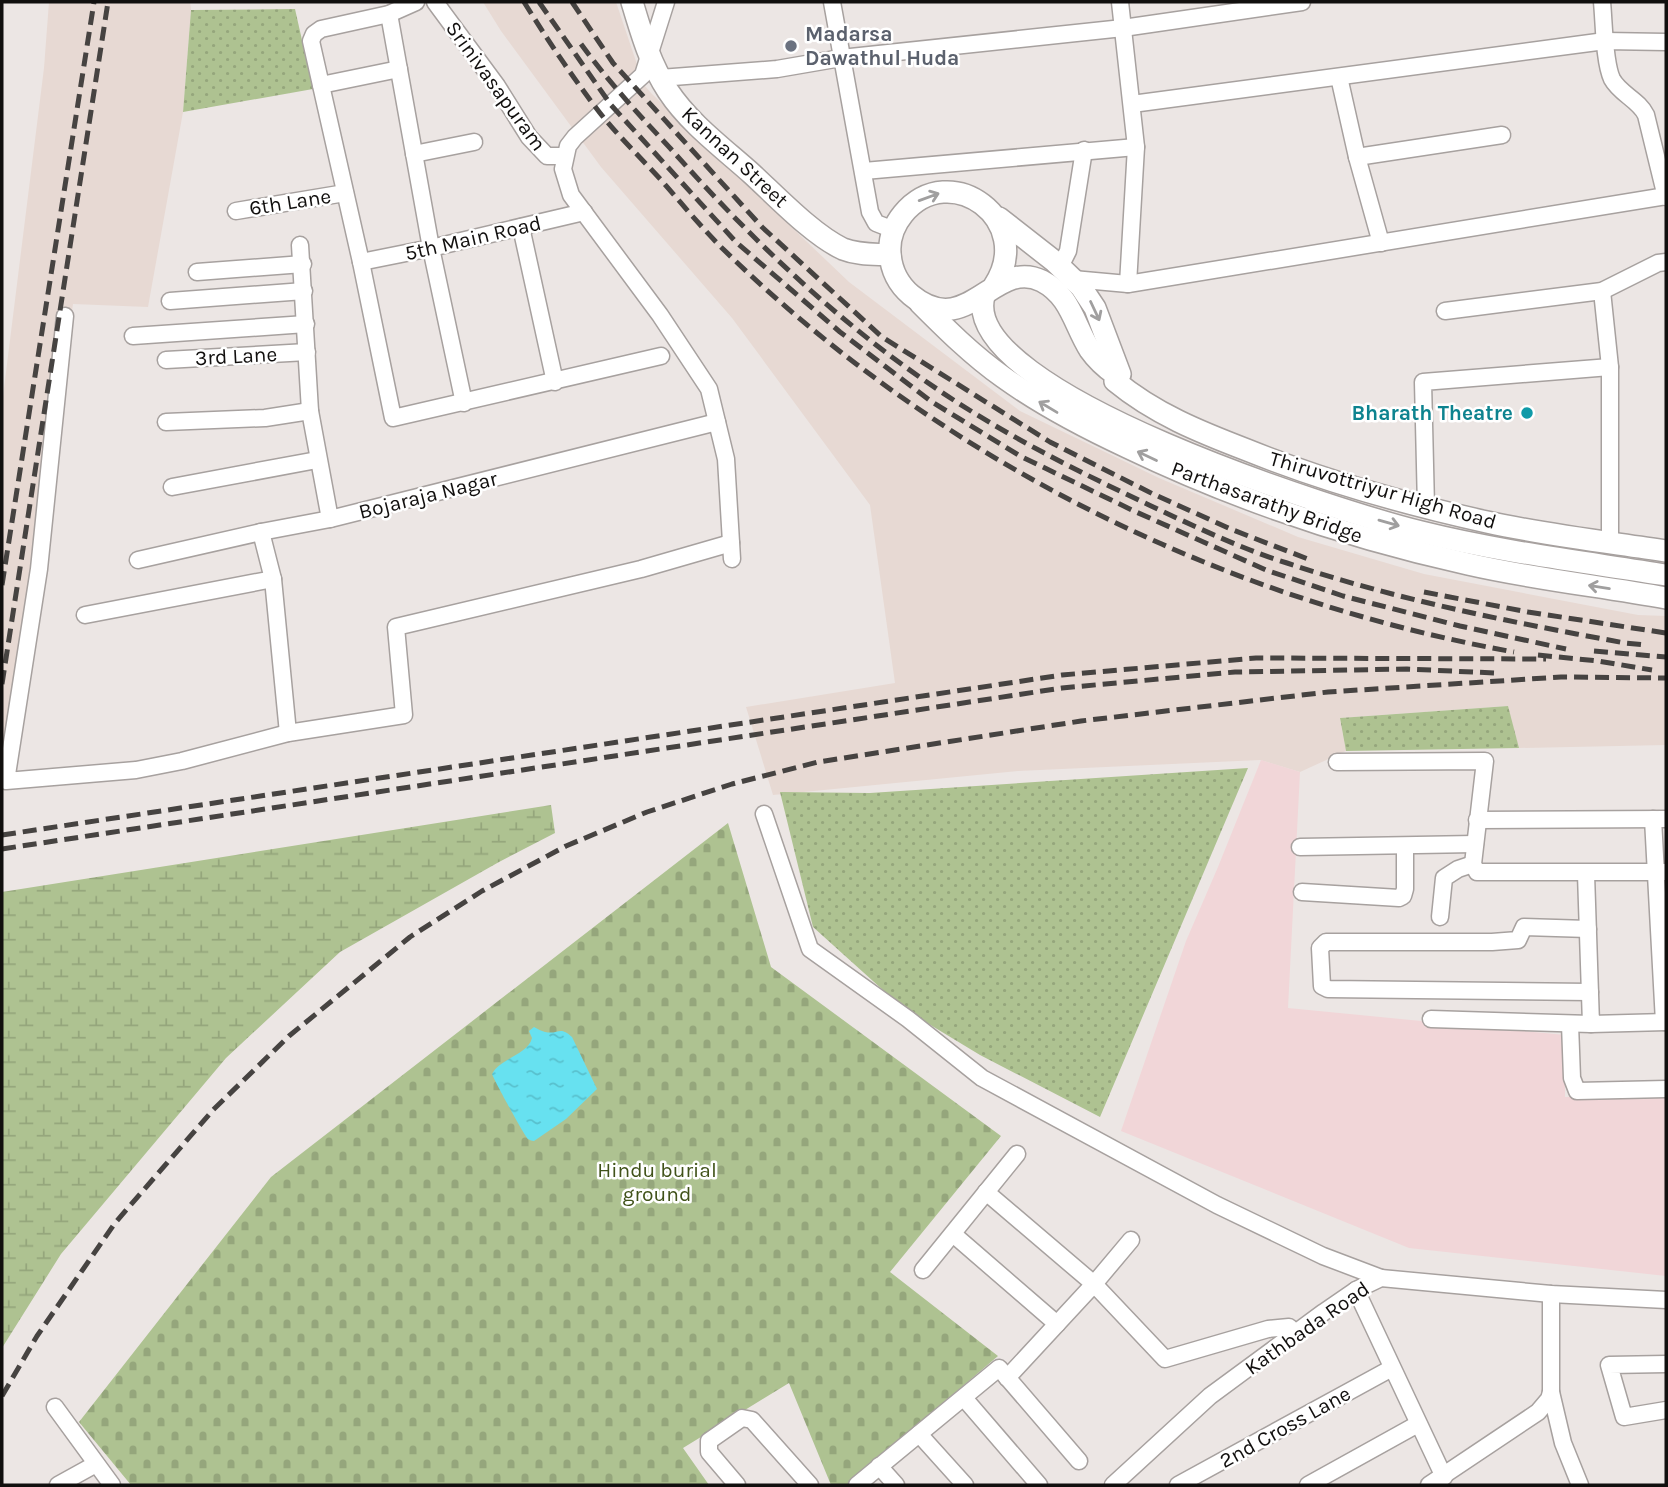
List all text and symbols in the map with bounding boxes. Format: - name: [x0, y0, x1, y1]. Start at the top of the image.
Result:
- street label: Srinivasapuram: [441, 17, 551, 155]
- place label: Madarsa Dawathul Huda: [805, 22, 959, 70]
- marker: Madarsa Dawathul Huda: [783, 38, 799, 54]
- street label: Kannan Street: [677, 102, 793, 212]
- street label: 6th Lane: [247, 184, 333, 220]
- one-way arrow: [917, 190, 939, 202]
- street label: 5th Main Road: [403, 211, 543, 265]
- one-way arrow: [1089, 300, 1102, 321]
- street label: 3rd Lane: [194, 342, 278, 370]
- one-way arrow: [1039, 399, 1059, 413]
- place label: Bharath Theatre: [1352, 401, 1513, 425]
- marker: Bharath Theatre: [1519, 405, 1535, 421]
- street label: Thiruvottriyur High Road: [1267, 446, 1499, 534]
- one-way arrow: [1136, 449, 1157, 462]
- street label: Parthasarathy Bridge: [1168, 456, 1366, 548]
- street label: Bojaraja Nagar: [356, 466, 500, 524]
- one-way arrow: [1377, 517, 1400, 530]
- one-way arrow: [1588, 580, 1611, 593]
- park label: Hindu burial ground: [597, 1158, 717, 1206]
- street label: Kathbada Road: [1240, 1276, 1374, 1380]
- street label: 2nd Cross Lane: [1215, 1381, 1355, 1473]

